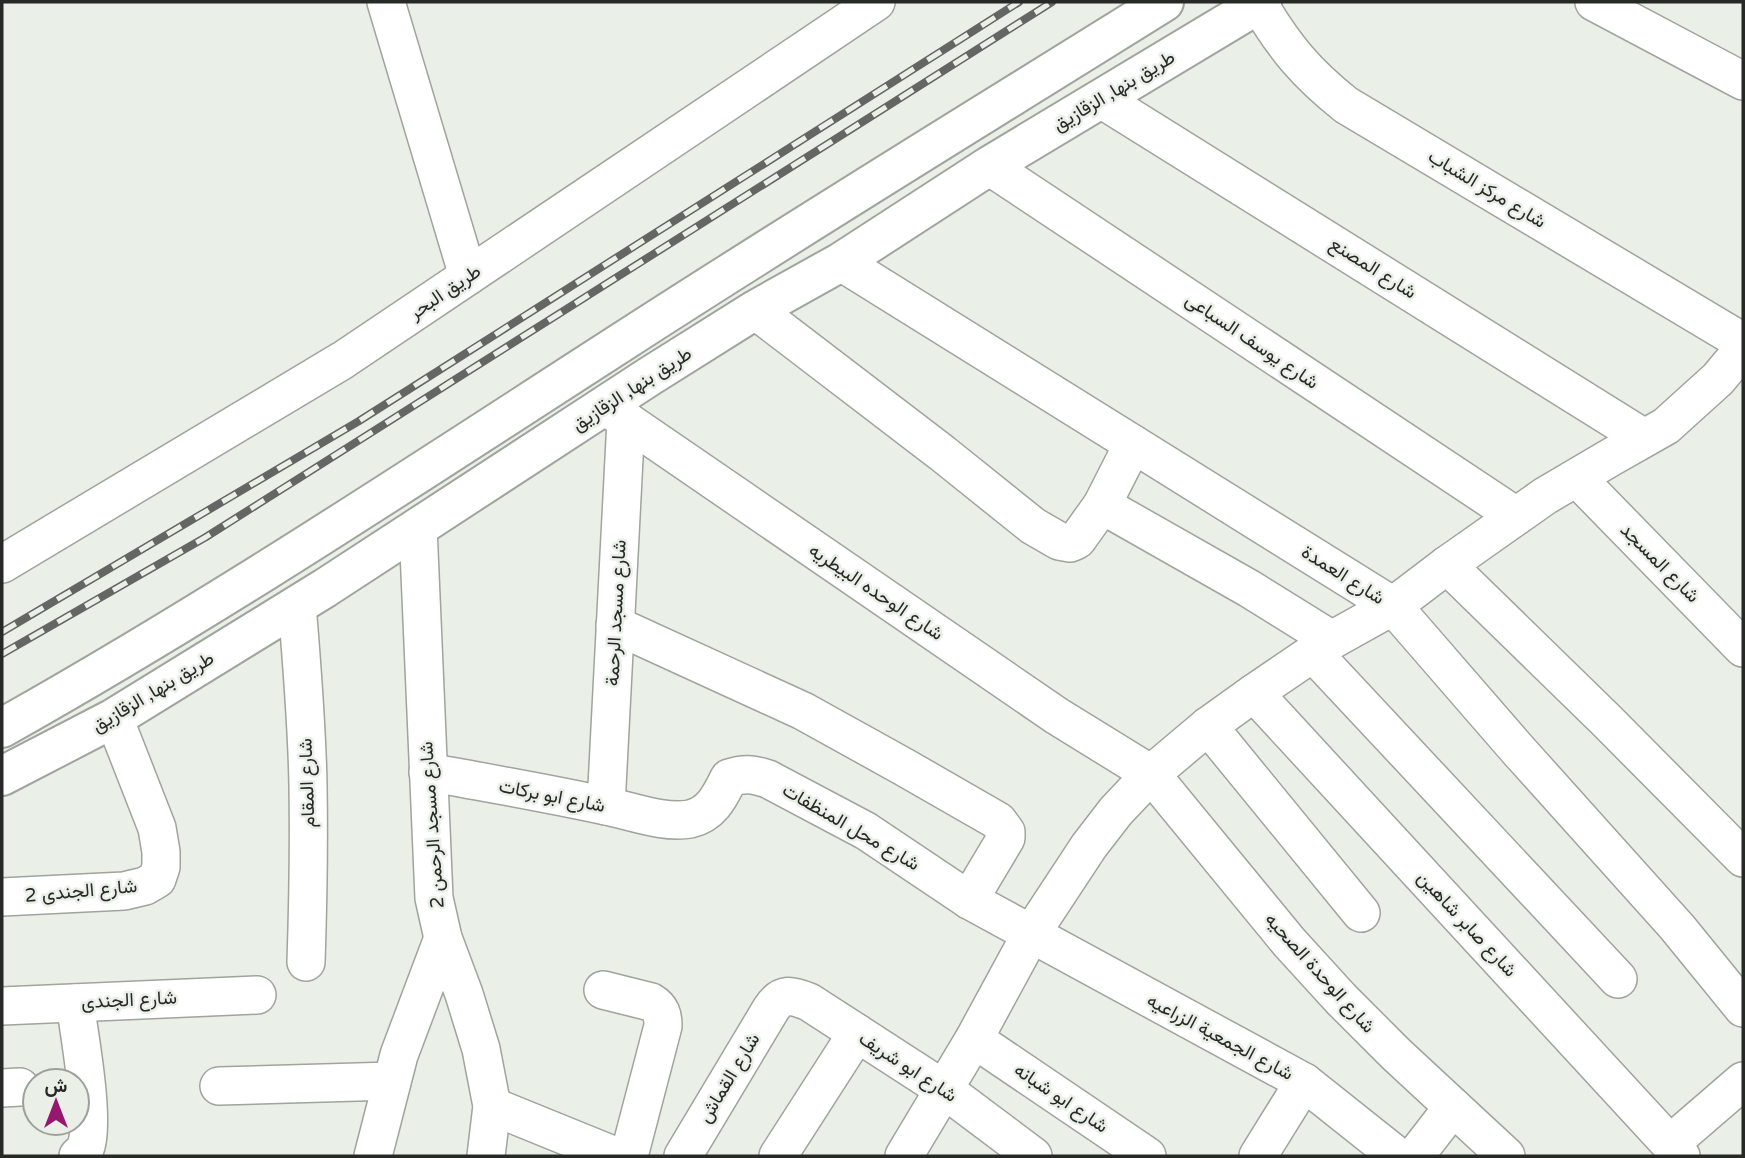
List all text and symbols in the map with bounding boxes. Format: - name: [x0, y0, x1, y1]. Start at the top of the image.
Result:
- street label: طريق بنها, الزقازيق: [1049, 46, 1179, 136]
- street label: شارع مركز الشباب: [1424, 145, 1550, 234]
- street label: شارع المصنع: [1325, 233, 1420, 305]
- street label: طريق البحر: [404, 260, 485, 325]
- street label: شارع يوسف السباعى: [1181, 288, 1323, 395]
- street label: طريق بنها, الزقازيق: [568, 342, 696, 436]
- street label: شارع المسجد: [1615, 519, 1704, 608]
- street label: شارع مسجد الرحمة: [601, 539, 632, 687]
- street label: شارع الوحده البيطريه: [804, 539, 947, 646]
- street label: شارع العمدة: [1297, 541, 1389, 610]
- street label: طريق بنها, الزقازيق: [88, 647, 218, 737]
- street label: شارع المقام: [294, 738, 321, 828]
- street label: شارع مسجد الرحمن 2: [415, 741, 450, 909]
- street label: شارع ابو بركات: [497, 775, 607, 818]
- street label: شارع محل المنظفات: [778, 779, 924, 876]
- street label: شارع صابر شاهين: [1412, 867, 1522, 982]
- street label: شارع الجندى 2: [24, 875, 138, 908]
- street label: شارع الوحدة الصحيه: [1260, 908, 1380, 1038]
- street label: شارع الجندى: [81, 987, 178, 1014]
- street label: شارع الجمعية الزراعيه: [1143, 989, 1297, 1086]
- street label: شارع ابو شريف: [854, 1027, 961, 1108]
- street label: شارع القماش: [694, 1029, 765, 1127]
- street label: شارع ابو شبانه: [1009, 1059, 1112, 1138]
- north arrow: [21, 1067, 91, 1137]
- text: ش: [45, 1075, 68, 1097]

